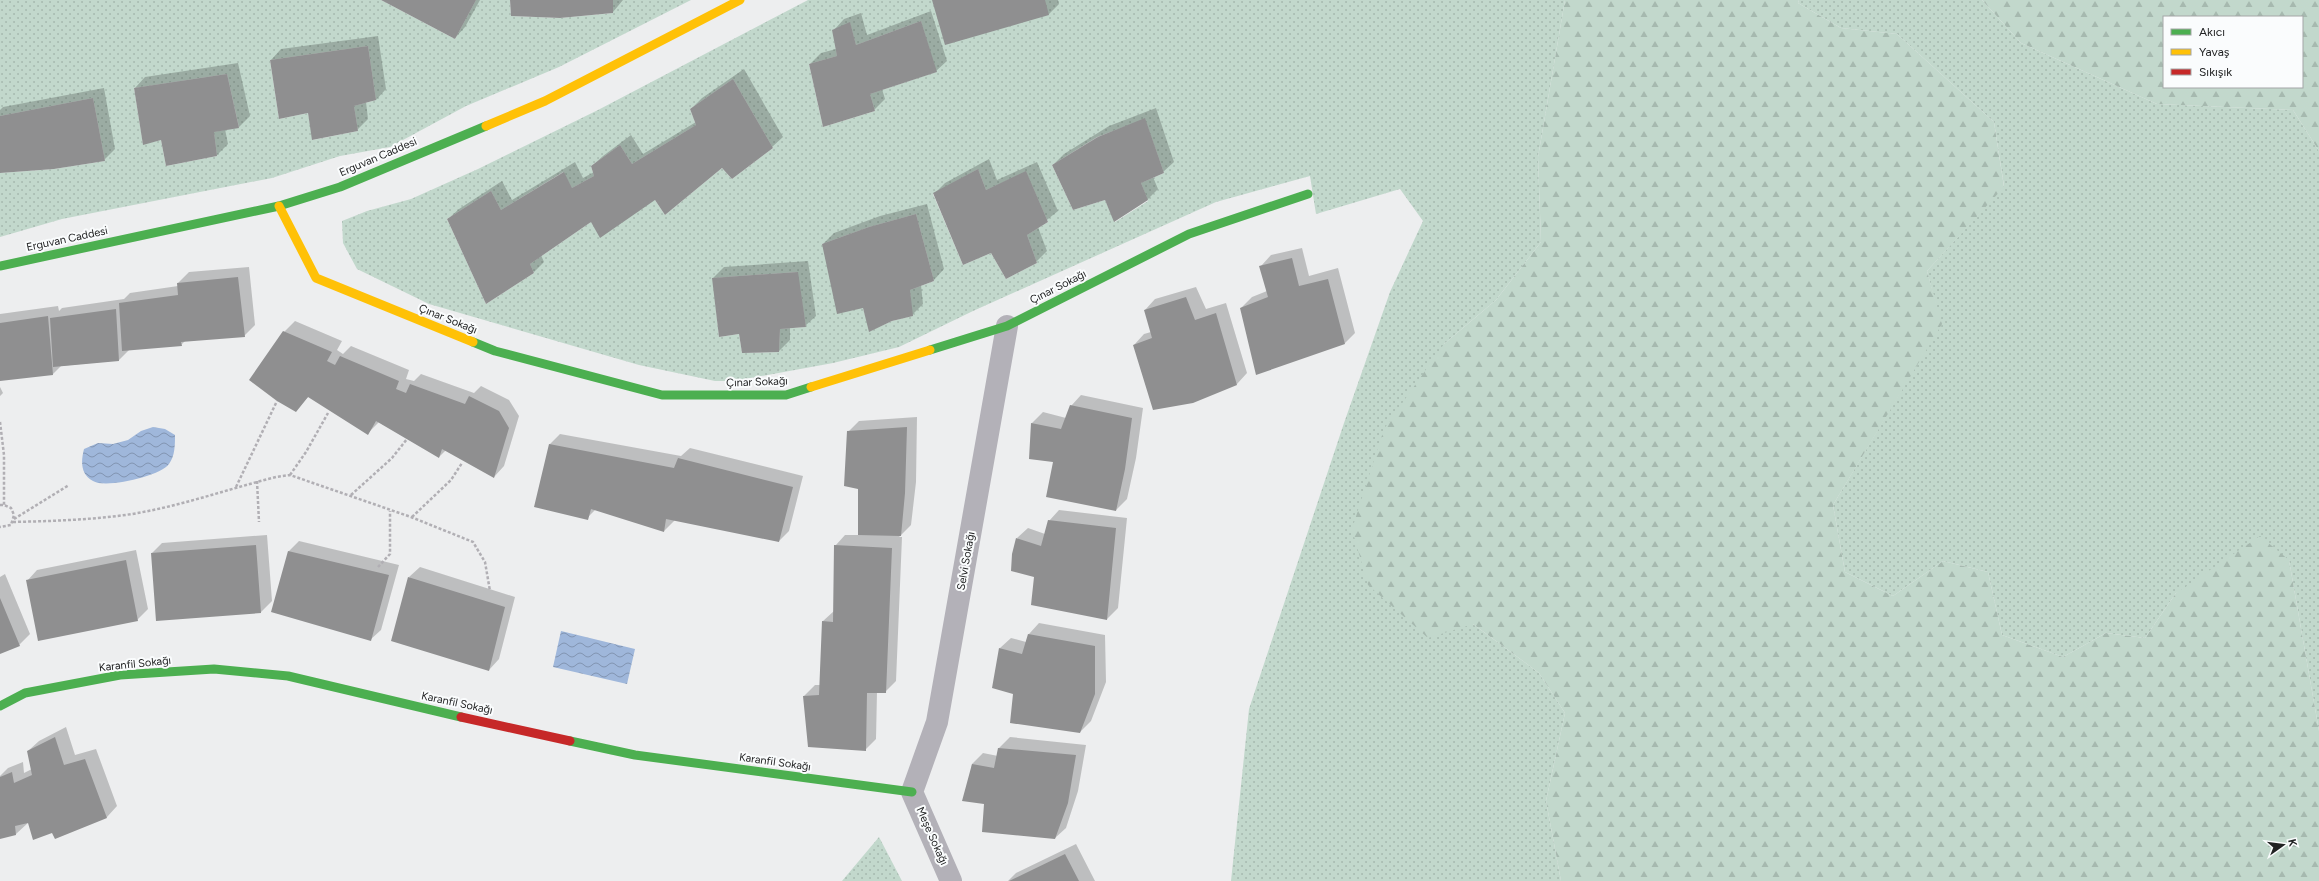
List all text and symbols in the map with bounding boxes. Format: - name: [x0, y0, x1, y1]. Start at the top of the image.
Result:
- legend: [2163, 16, 2303, 88]
- text: Akıcı: [2199, 25, 2225, 39]
- text: Yavaş: [2199, 45, 2230, 59]
- text: Sıkışık: [2199, 65, 2232, 79]
- street label: Erguvan Caddesi: [337, 135, 419, 179]
- street label: Erguvan Caddesi: [25, 224, 109, 254]
- street label: Çınar Sokağı: [1028, 267, 1088, 307]
- street label: Çınar Sokağı: [417, 301, 479, 337]
- street label: Çınar Sokağı: [726, 374, 788, 390]
- street label: Selvi Sokağı: [954, 531, 978, 591]
- street label: Karanfil Sokağı: [98, 654, 172, 674]
- street label: Karanfil Sokağı: [420, 689, 494, 717]
- street label: Karanfil Sokağı: [738, 751, 812, 773]
- street label: Meşe Sokağı: [913, 805, 951, 867]
- north arrow: [2263, 825, 2303, 865]
- text: K: [2285, 838, 2300, 848]

